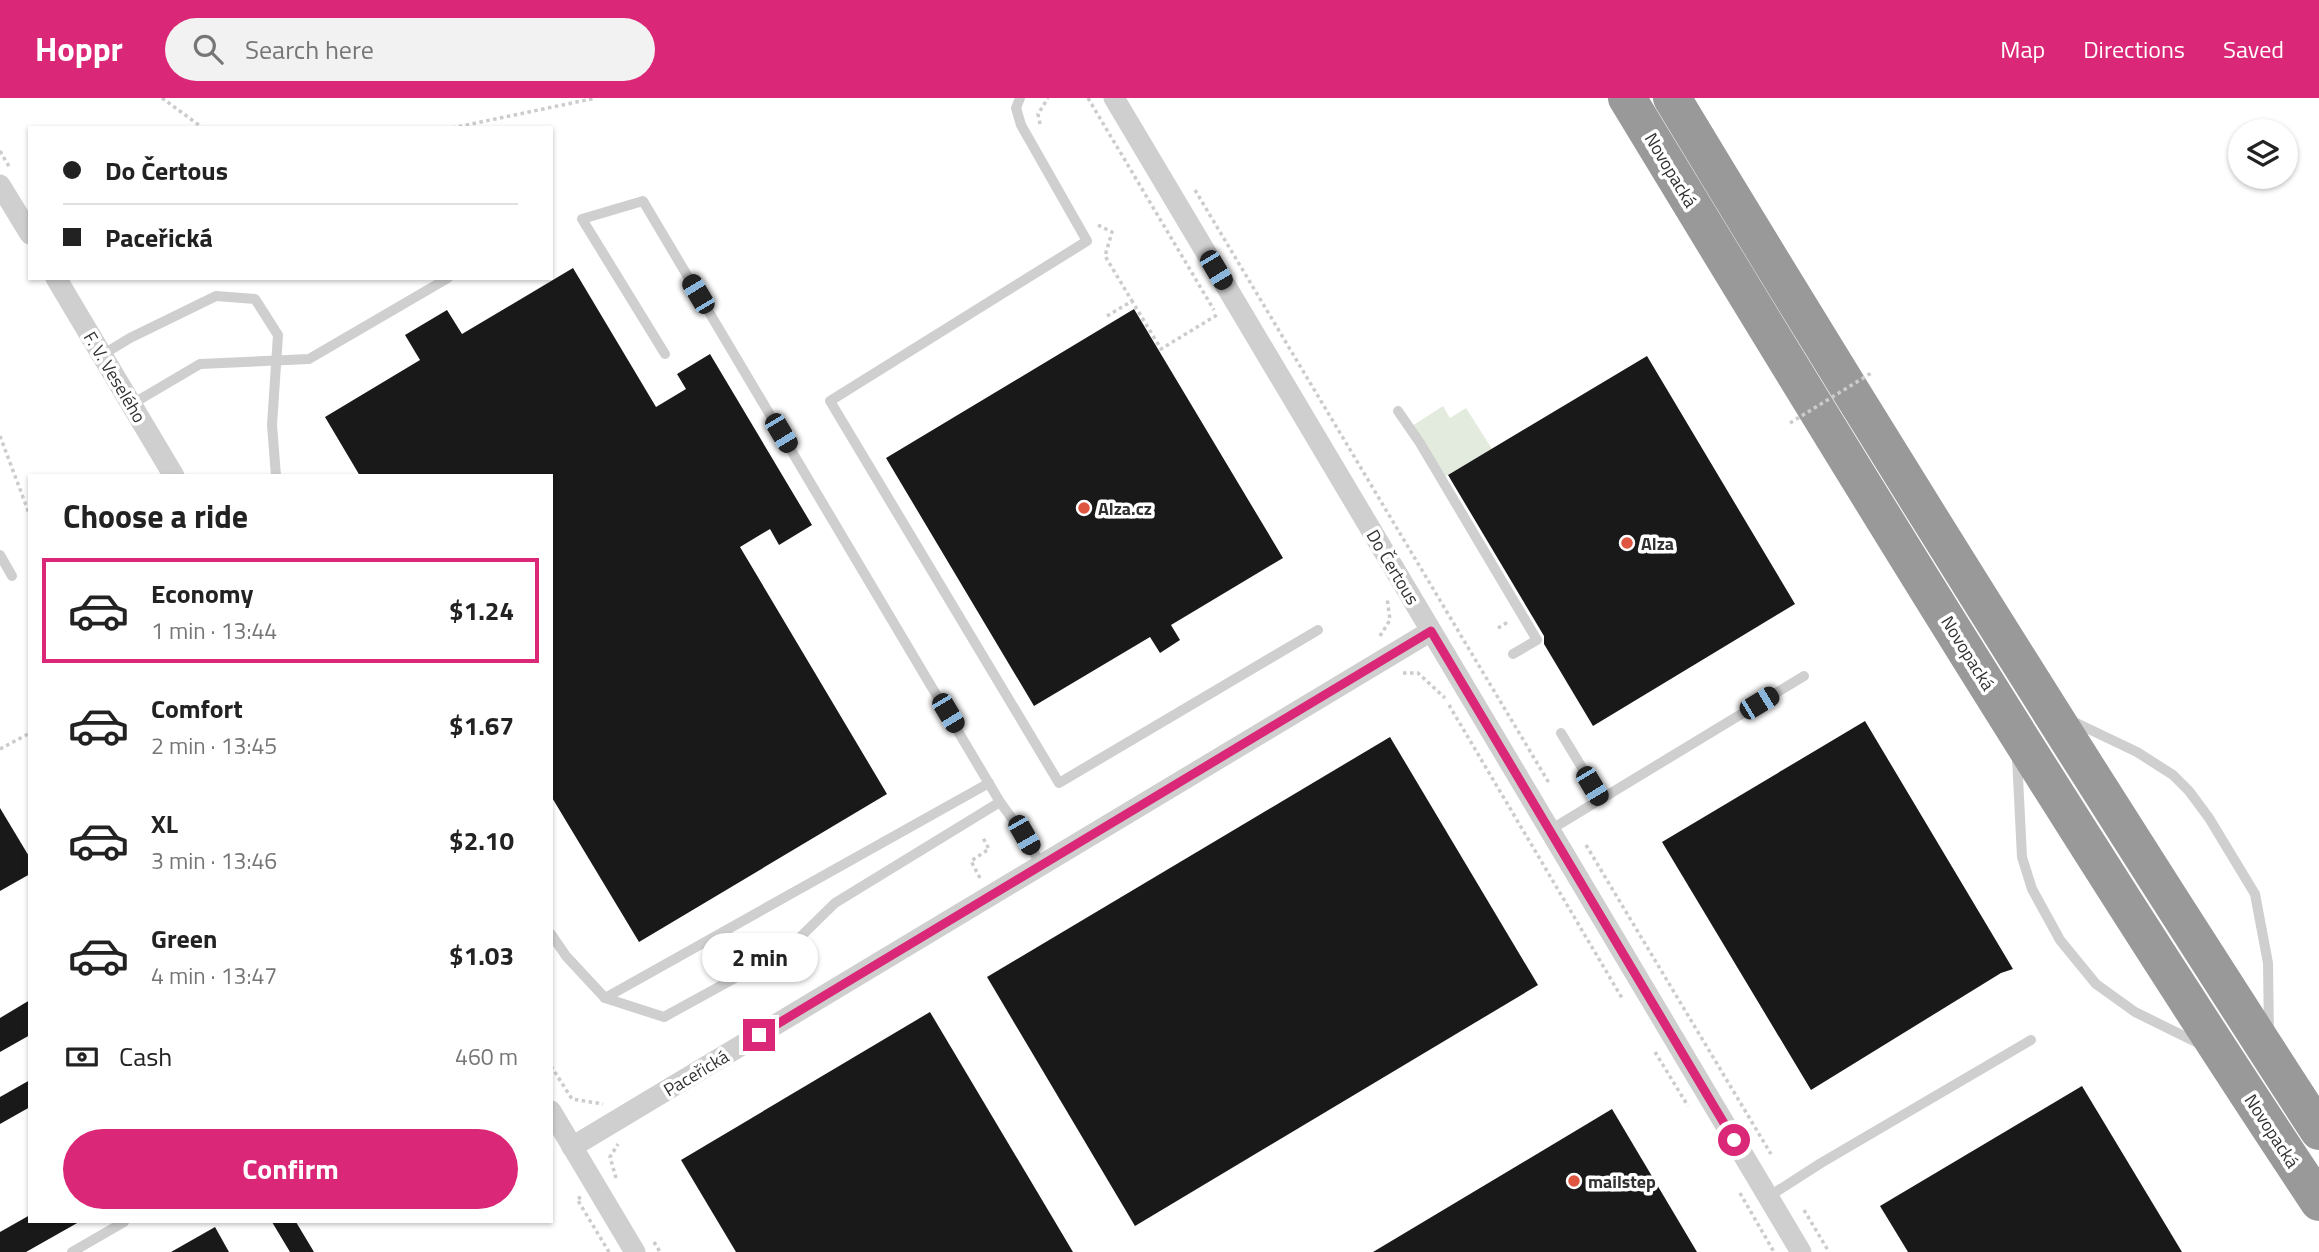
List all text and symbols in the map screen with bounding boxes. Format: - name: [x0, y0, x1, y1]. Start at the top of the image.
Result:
- search box: [165, 18, 655, 81]
- text: Hoppr: [35, 24, 123, 74]
- icon: search: [189, 30, 227, 68]
- text: Search here: [245, 30, 374, 69]
- text: Map: [2000, 31, 2045, 67]
- text: Directions: [2083, 31, 2185, 67]
- text: Saved: [2223, 31, 2284, 67]
- map controls: [2228, 119, 2298, 189]
- button: layers: [2228, 119, 2298, 189]
- street label: Novopacká: [1638, 127, 1704, 213]
- text: Do Čertous: [105, 151, 228, 190]
- text: Paceřická: [105, 218, 213, 257]
- car: [1197, 247, 1236, 293]
- car: [679, 271, 718, 317]
- street label: F. V. Veselého: [77, 326, 153, 428]
- car: [762, 410, 801, 456]
- text: Choose a ride: [63, 492, 248, 540]
- place label: Alza.cz: [1098, 495, 1152, 522]
- marker: Alza.cz: [1076, 500, 1092, 516]
- street label: Do Čertous: [1360, 524, 1426, 610]
- place label: Alza: [1641, 530, 1674, 557]
- marker: Alza: [1619, 535, 1635, 551]
- text: Economy: [151, 574, 253, 613]
- icon: car: [67, 579, 130, 642]
- text: $1.24: [449, 591, 514, 630]
- street label: Novopacká: [1934, 610, 2002, 696]
- text: 1 min · 13:44: [151, 613, 277, 648]
- car: [1736, 683, 1783, 723]
- text: Comfort: [151, 689, 243, 728]
- car: [929, 690, 968, 736]
- icon: car: [67, 694, 130, 757]
- text: $1.67: [449, 706, 514, 745]
- text: 2 min · 13:45: [151, 728, 277, 763]
- car: [1573, 763, 1612, 809]
- text: XL: [151, 804, 178, 843]
- icon: car: [67, 809, 130, 872]
- car: [1005, 812, 1044, 858]
- text: $2.10: [449, 821, 514, 860]
- text: 3 min · 13:46: [151, 843, 277, 878]
- text: Green: [151, 919, 217, 958]
- icon: car: [67, 924, 130, 987]
- callout: 2 min: [701, 934, 817, 982]
- text: $1.03: [449, 936, 514, 975]
- text: 2 min: [732, 940, 788, 975]
- text: 4 min · 13:47: [151, 958, 277, 993]
- route end: [743, 1019, 775, 1051]
- text: Cash: [119, 1037, 172, 1076]
- icon: cash: [63, 1038, 101, 1076]
- text: 460 m: [455, 1039, 518, 1074]
- street label: Paceřická: [658, 1043, 734, 1103]
- street label: Novopacká: [2238, 1089, 2306, 1173]
- route start: [1718, 1124, 1750, 1156]
- button: Confirm: [63, 1129, 518, 1209]
- place label: mailstep: [1588, 1168, 1656, 1195]
- marker: mailstep: [1566, 1173, 1582, 1189]

